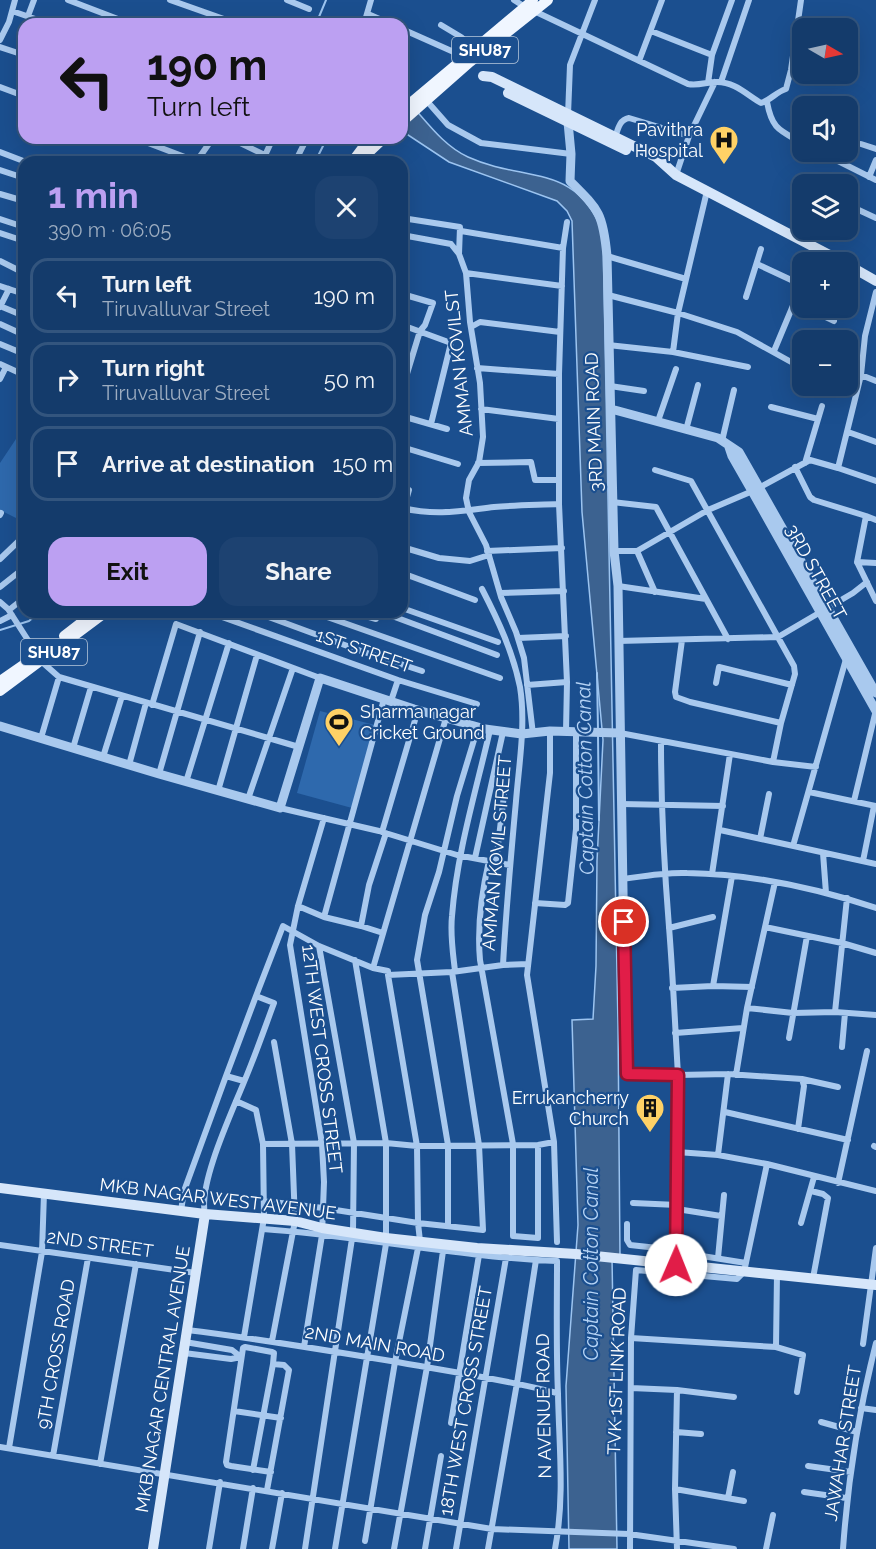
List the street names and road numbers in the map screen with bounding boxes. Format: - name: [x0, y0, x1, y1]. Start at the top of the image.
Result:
- road number: SHU87: [452, 37, 518, 63]
- street label: AMMAN KOVILST: [440, 289, 477, 437]
- street label: 3RD MAIN ROAD: [581, 352, 606, 492]
- street label: 3RD STREET: [782, 521, 851, 623]
- street label: 1ST STREET: [313, 624, 415, 677]
- road number: SHU87: [21, 639, 87, 665]
- street label: AMMAN KOVIL STREET: [477, 754, 516, 952]
- street label: 12TH WEST CROSS STREET: [298, 943, 347, 1175]
- street label: MKB NAGAR WEST AVENUE: [99, 1174, 338, 1223]
- street label: 2ND STREET: [45, 1226, 155, 1261]
- street label: MKB NAGAR CENTRAL AVENUE: [131, 1244, 194, 1514]
- street label: 9TH CROSS ROAD: [32, 1277, 79, 1431]
- street label: 18TH WEST CROSS STREET: [435, 1284, 496, 1517]
- street label: TVK 1ST LINK ROAD: [603, 1287, 630, 1455]
- street label: 2ND MAIN ROAD: [304, 1321, 447, 1366]
- street label: N AVENUE ROAD: [532, 1333, 555, 1479]
- street label: JAWAHAR STREET: [820, 1363, 865, 1522]

